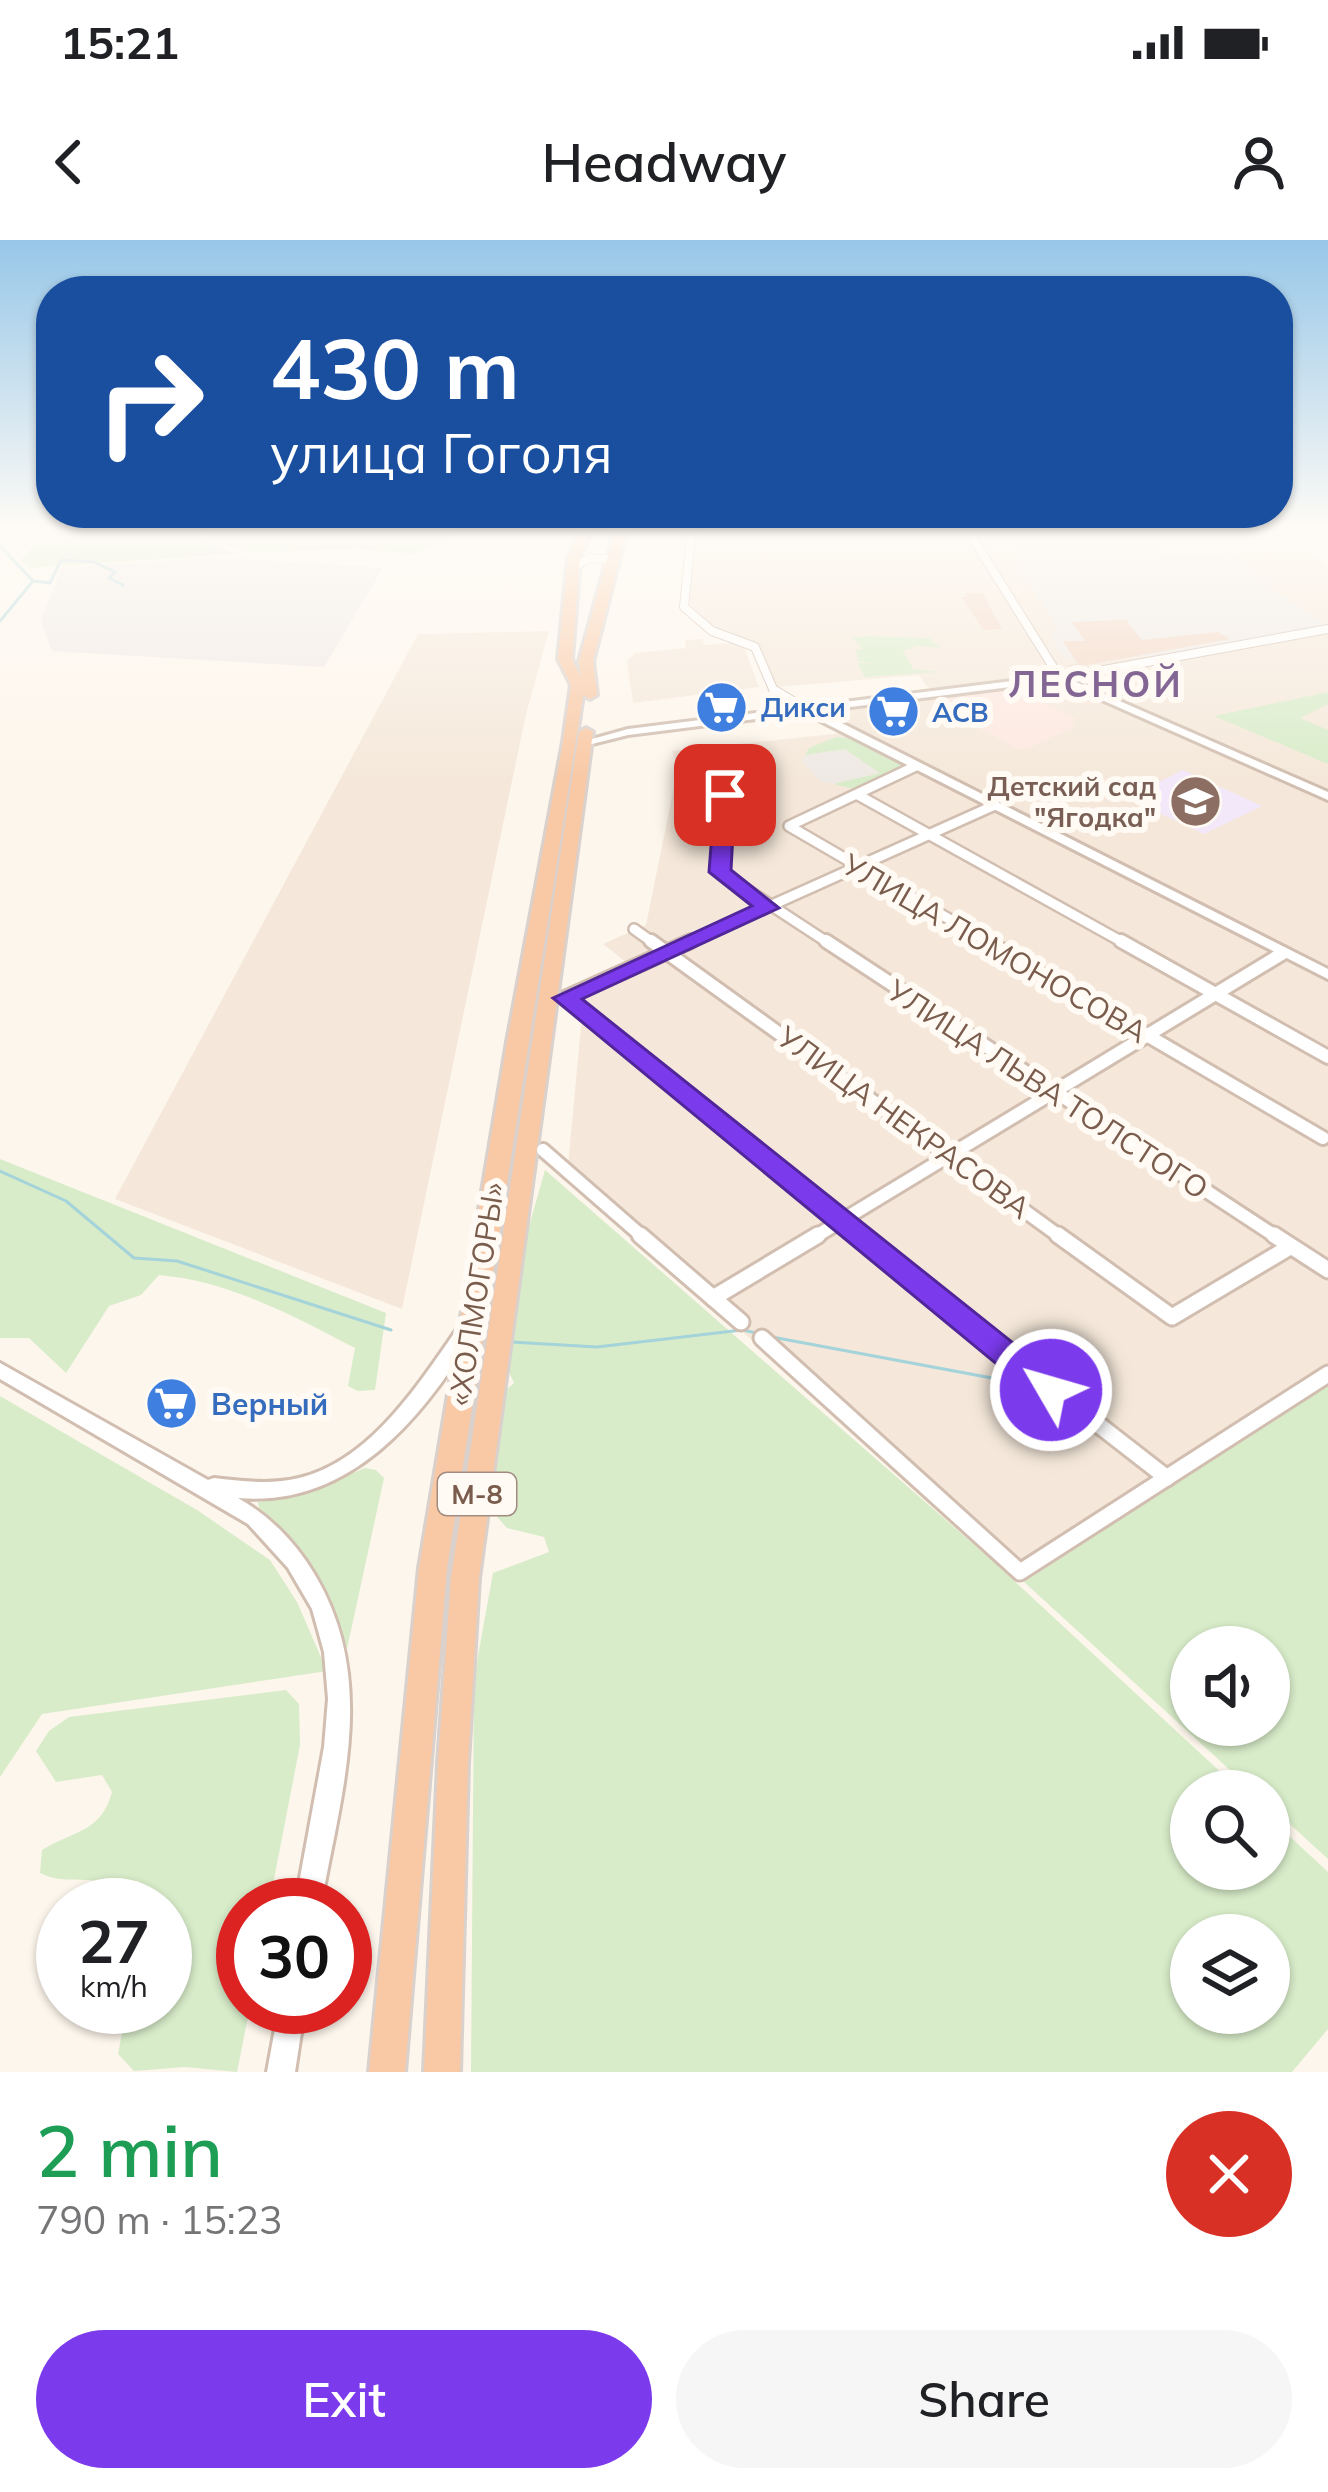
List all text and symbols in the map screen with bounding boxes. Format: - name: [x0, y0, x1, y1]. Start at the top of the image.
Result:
- text: 15:21: [60, 14, 179, 70]
- text: Headway: [541, 128, 787, 196]
- icon: back: [36, 129, 102, 195]
- icon: person: [1226, 129, 1292, 195]
- text: 430 m: [270, 315, 520, 420]
- icon: right: [72, 324, 228, 480]
- text: улица Гоголя: [270, 419, 613, 487]
- district label: ЛЕСНОЙ: [1008, 661, 1184, 706]
- supermarket icon: Дикси: [694, 679, 750, 735]
- supermarket icon: АСВ: [865, 684, 921, 740]
- place label: Дикси: [761, 690, 846, 724]
- place label: АСВ: [932, 695, 989, 729]
- pin: [674, 744, 776, 846]
- icon: arrive: [692, 762, 758, 828]
- place label: Детский сад "Ягодка": [988, 769, 1156, 834]
- school or university icon: Детский сад "Ягодка": [1167, 774, 1223, 830]
- street label: УЛИЦА ЛОМОНОСОВА: [835, 845, 1154, 1051]
- street label: УЛИЦА ЛЬВА ТОЛСТОГО: [880, 970, 1216, 1207]
- street label: УЛИЦА НЕКРАСОВА: [769, 1017, 1038, 1227]
- street label: «ХОЛМОГОРЫ»: [440, 1180, 512, 1408]
- position arrow: [988, 1327, 1114, 1453]
- supermarket icon: Верный: [144, 1376, 200, 1432]
- place label: Верный: [211, 1385, 328, 1423]
- road number: М-8: [438, 1473, 516, 1515]
- map controls: [1170, 1626, 1290, 2034]
- button: sound: [1170, 1626, 1290, 1746]
- button: search: [1170, 1770, 1290, 1890]
- speed limit sign: 30: [216, 1878, 372, 2034]
- text: 27: [78, 1903, 150, 1978]
- button: layers: [1170, 1914, 1290, 2034]
- text: km/h: [80, 1967, 148, 2005]
- text: 2 min: [36, 2105, 223, 2195]
- button: close: [1166, 2111, 1292, 2237]
- text: 790 m · 15:23: [36, 2195, 282, 2244]
- button: Exit: [36, 2330, 652, 2468]
- button: Share: [676, 2330, 1292, 2468]

